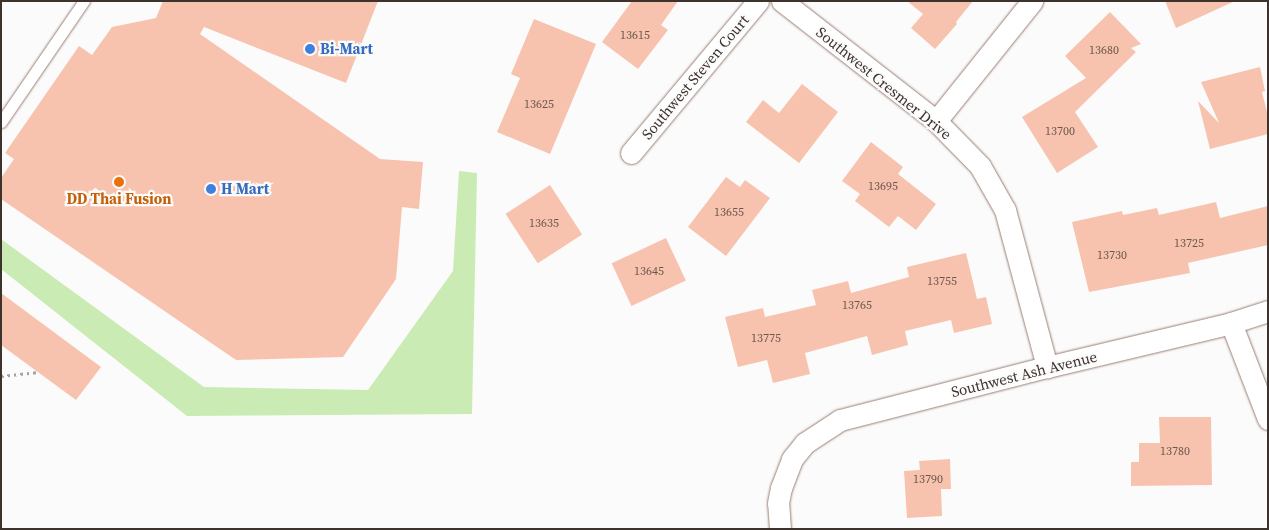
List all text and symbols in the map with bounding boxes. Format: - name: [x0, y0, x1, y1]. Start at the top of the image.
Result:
- street label: Southwest Steven Court: [638, 11, 752, 143]
- street label: Southwest Cresmer Drive: [813, 23, 955, 143]
- house number: 13615: [620, 29, 650, 43]
- place label: Bi-Mart: [320, 40, 373, 58]
- marker: Bi-Mart: [304, 43, 316, 55]
- house number: 13680: [1089, 44, 1119, 58]
- house number: 13625: [524, 98, 554, 112]
- house number: 13700: [1045, 125, 1075, 139]
- marker: DD Thai Fusion: [113, 176, 125, 188]
- place label: H Mart: [221, 180, 269, 198]
- house number: 13695: [868, 180, 898, 194]
- marker: H Mart: [205, 183, 217, 195]
- place label: DD Thai Fusion: [66, 190, 172, 208]
- house number: 13655: [714, 206, 744, 220]
- house number: 13635: [529, 217, 559, 231]
- house number: 13725: [1174, 237, 1204, 251]
- house number: 13730: [1097, 249, 1127, 263]
- house number: 13645: [634, 265, 664, 279]
- house number: 13755: [927, 275, 957, 289]
- house number: 13765: [842, 299, 872, 313]
- house number: 13775: [751, 332, 781, 346]
- street label: Southwest Ash Avenue: [949, 347, 1099, 401]
- house number: 13780: [1160, 445, 1190, 459]
- house number: 13790: [913, 473, 943, 487]

